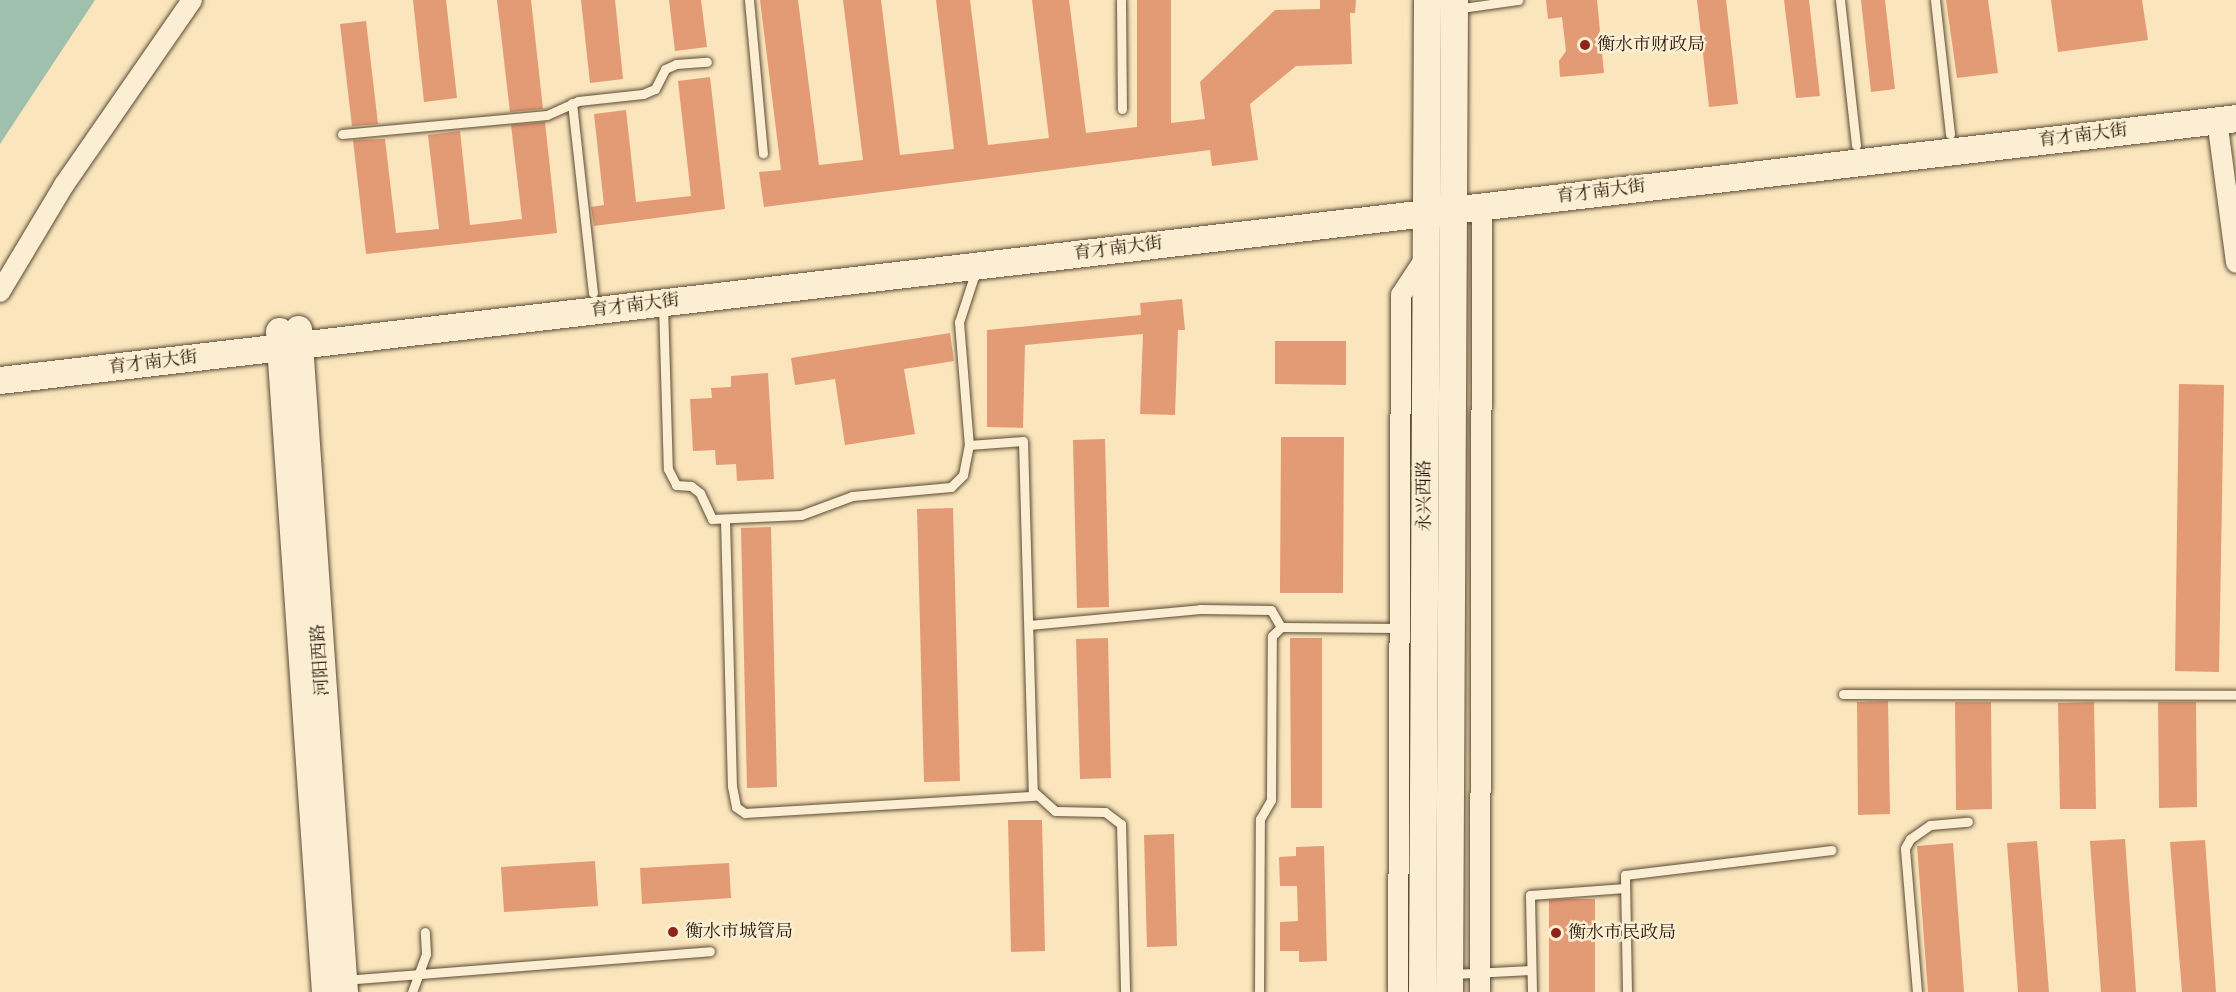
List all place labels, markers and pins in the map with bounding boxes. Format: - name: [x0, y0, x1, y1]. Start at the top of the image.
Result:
- place label: 衡水市财政局: [1597, 34, 1705, 56]
- marker: 衡水市财政局: [1578, 38, 1592, 52]
- place label: 衡水市城管局: [685, 921, 793, 943]
- place label: 衡水市民政局: [1568, 922, 1676, 944]
- marker: 衡水市城管局: [666, 925, 680, 939]
- marker: 衡水市民政局: [1549, 926, 1563, 940]

